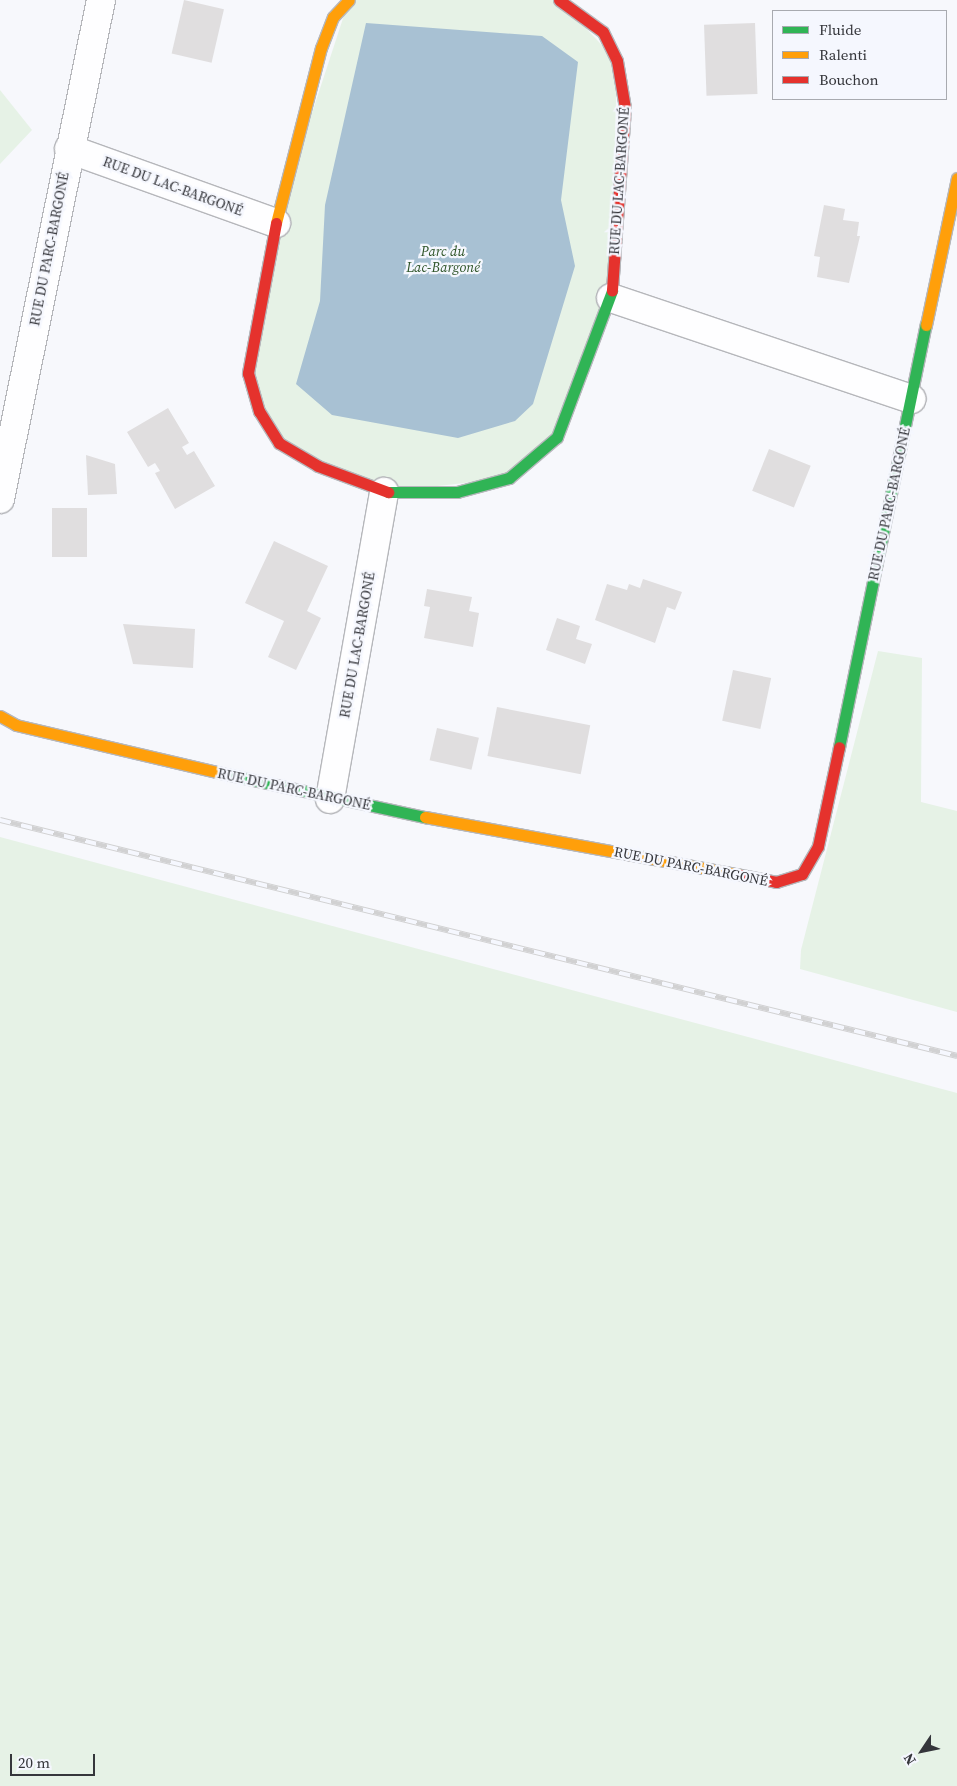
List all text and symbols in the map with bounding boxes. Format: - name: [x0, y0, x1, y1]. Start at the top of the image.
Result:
- legend: [772, 10, 947, 100]
- text: Fluide: [819, 19, 861, 40]
- text: Ralenti: [819, 44, 867, 65]
- text: Bouchon: [819, 69, 879, 90]
- street label: RUE DU LAC-BARGONÉ: [605, 107, 633, 255]
- street label: RUE DU LAC-BARGONÉ: [101, 153, 245, 219]
- street label: RUE DU PARC-BARGONÉ: [26, 171, 72, 327]
- park label: Parc du Lac-Bargoné: [406, 243, 480, 276]
- street label: RUE DU PARC-BARGONÉ: [865, 426, 913, 582]
- street label: RUE DU LAC-BARGONÉ: [336, 571, 378, 719]
- street label: RUE DU PARC-BARGONÉ: [216, 765, 372, 813]
- street label: RUE DU PARC-BARGONÉ: [613, 843, 769, 889]
- north arrow: [897, 1726, 947, 1776]
- scale bar: [12, 1744, 98, 1776]
- text: N: [898, 1750, 921, 1769]
- text: 20 m: [18, 1752, 50, 1773]

